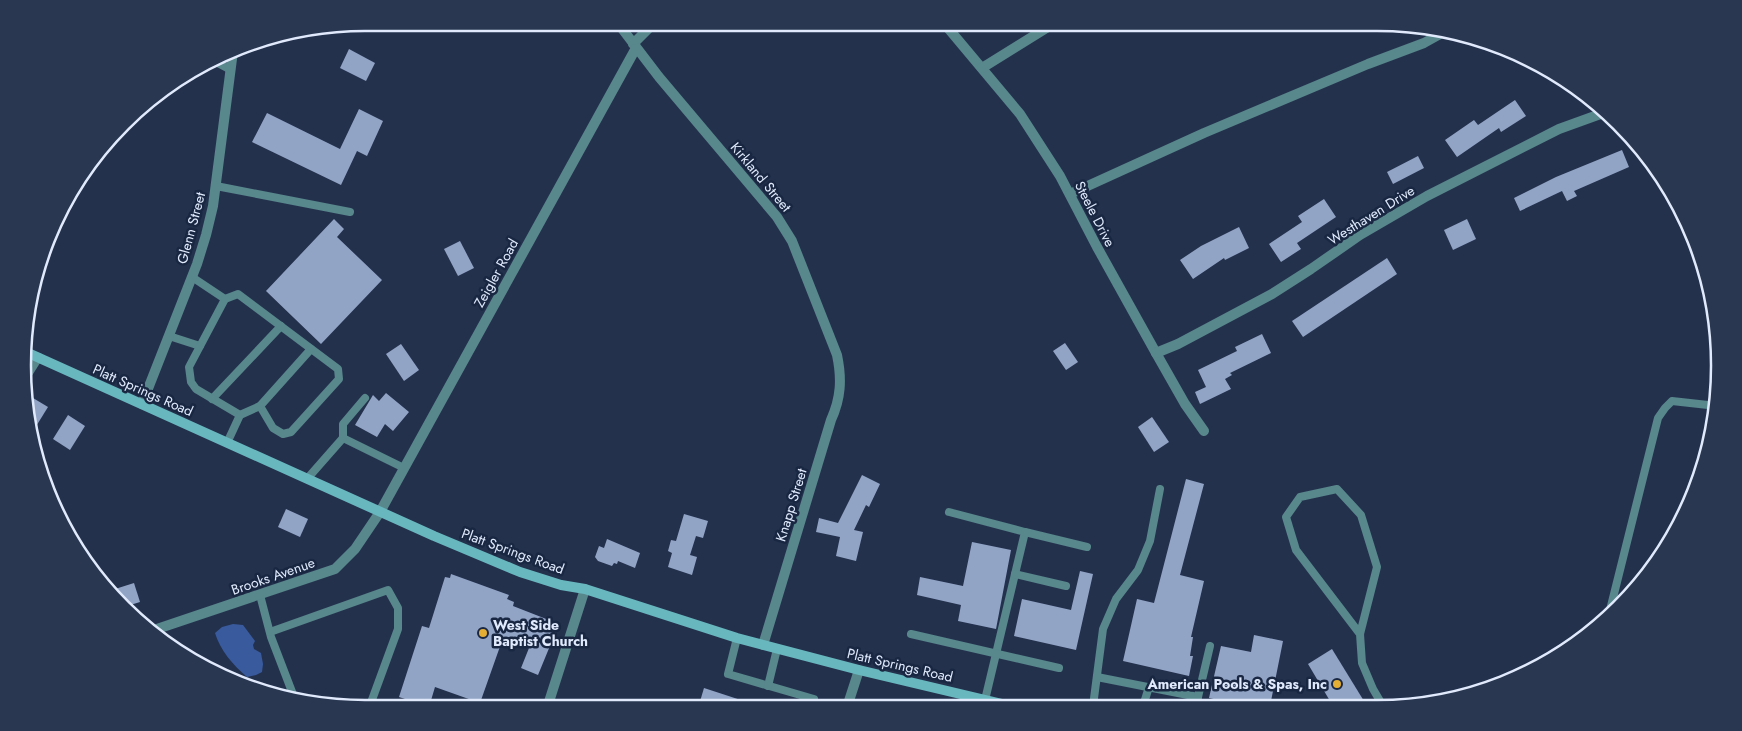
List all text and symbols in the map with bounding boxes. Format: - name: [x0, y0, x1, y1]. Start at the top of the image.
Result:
- street label: Kirkland Street: [726, 138, 797, 217]
- street label: Steele Drive: [1070, 178, 1120, 250]
- street label: Westhaven Drive: [1324, 180, 1418, 250]
- street label: Glenn Street: [172, 189, 210, 266]
- street label: Zeigler Road: [469, 235, 523, 311]
- street label: Platt Springs Road: [90, 359, 196, 421]
- street label: Knapp Street: [770, 465, 812, 544]
- street label: Platt Springs Road: [459, 523, 567, 579]
- street label: Brooks Avenue: [228, 552, 318, 600]
- place label: West Side Baptist Church: [493, 615, 588, 651]
- marker: West Side Baptist Church: [477, 627, 489, 639]
- street label: Platt Springs Road: [845, 643, 955, 687]
- place label: American Pools & Spas, Inc: [1146, 674, 1327, 694]
- marker: American Pools & Spas, Inc: [1331, 678, 1343, 690]

